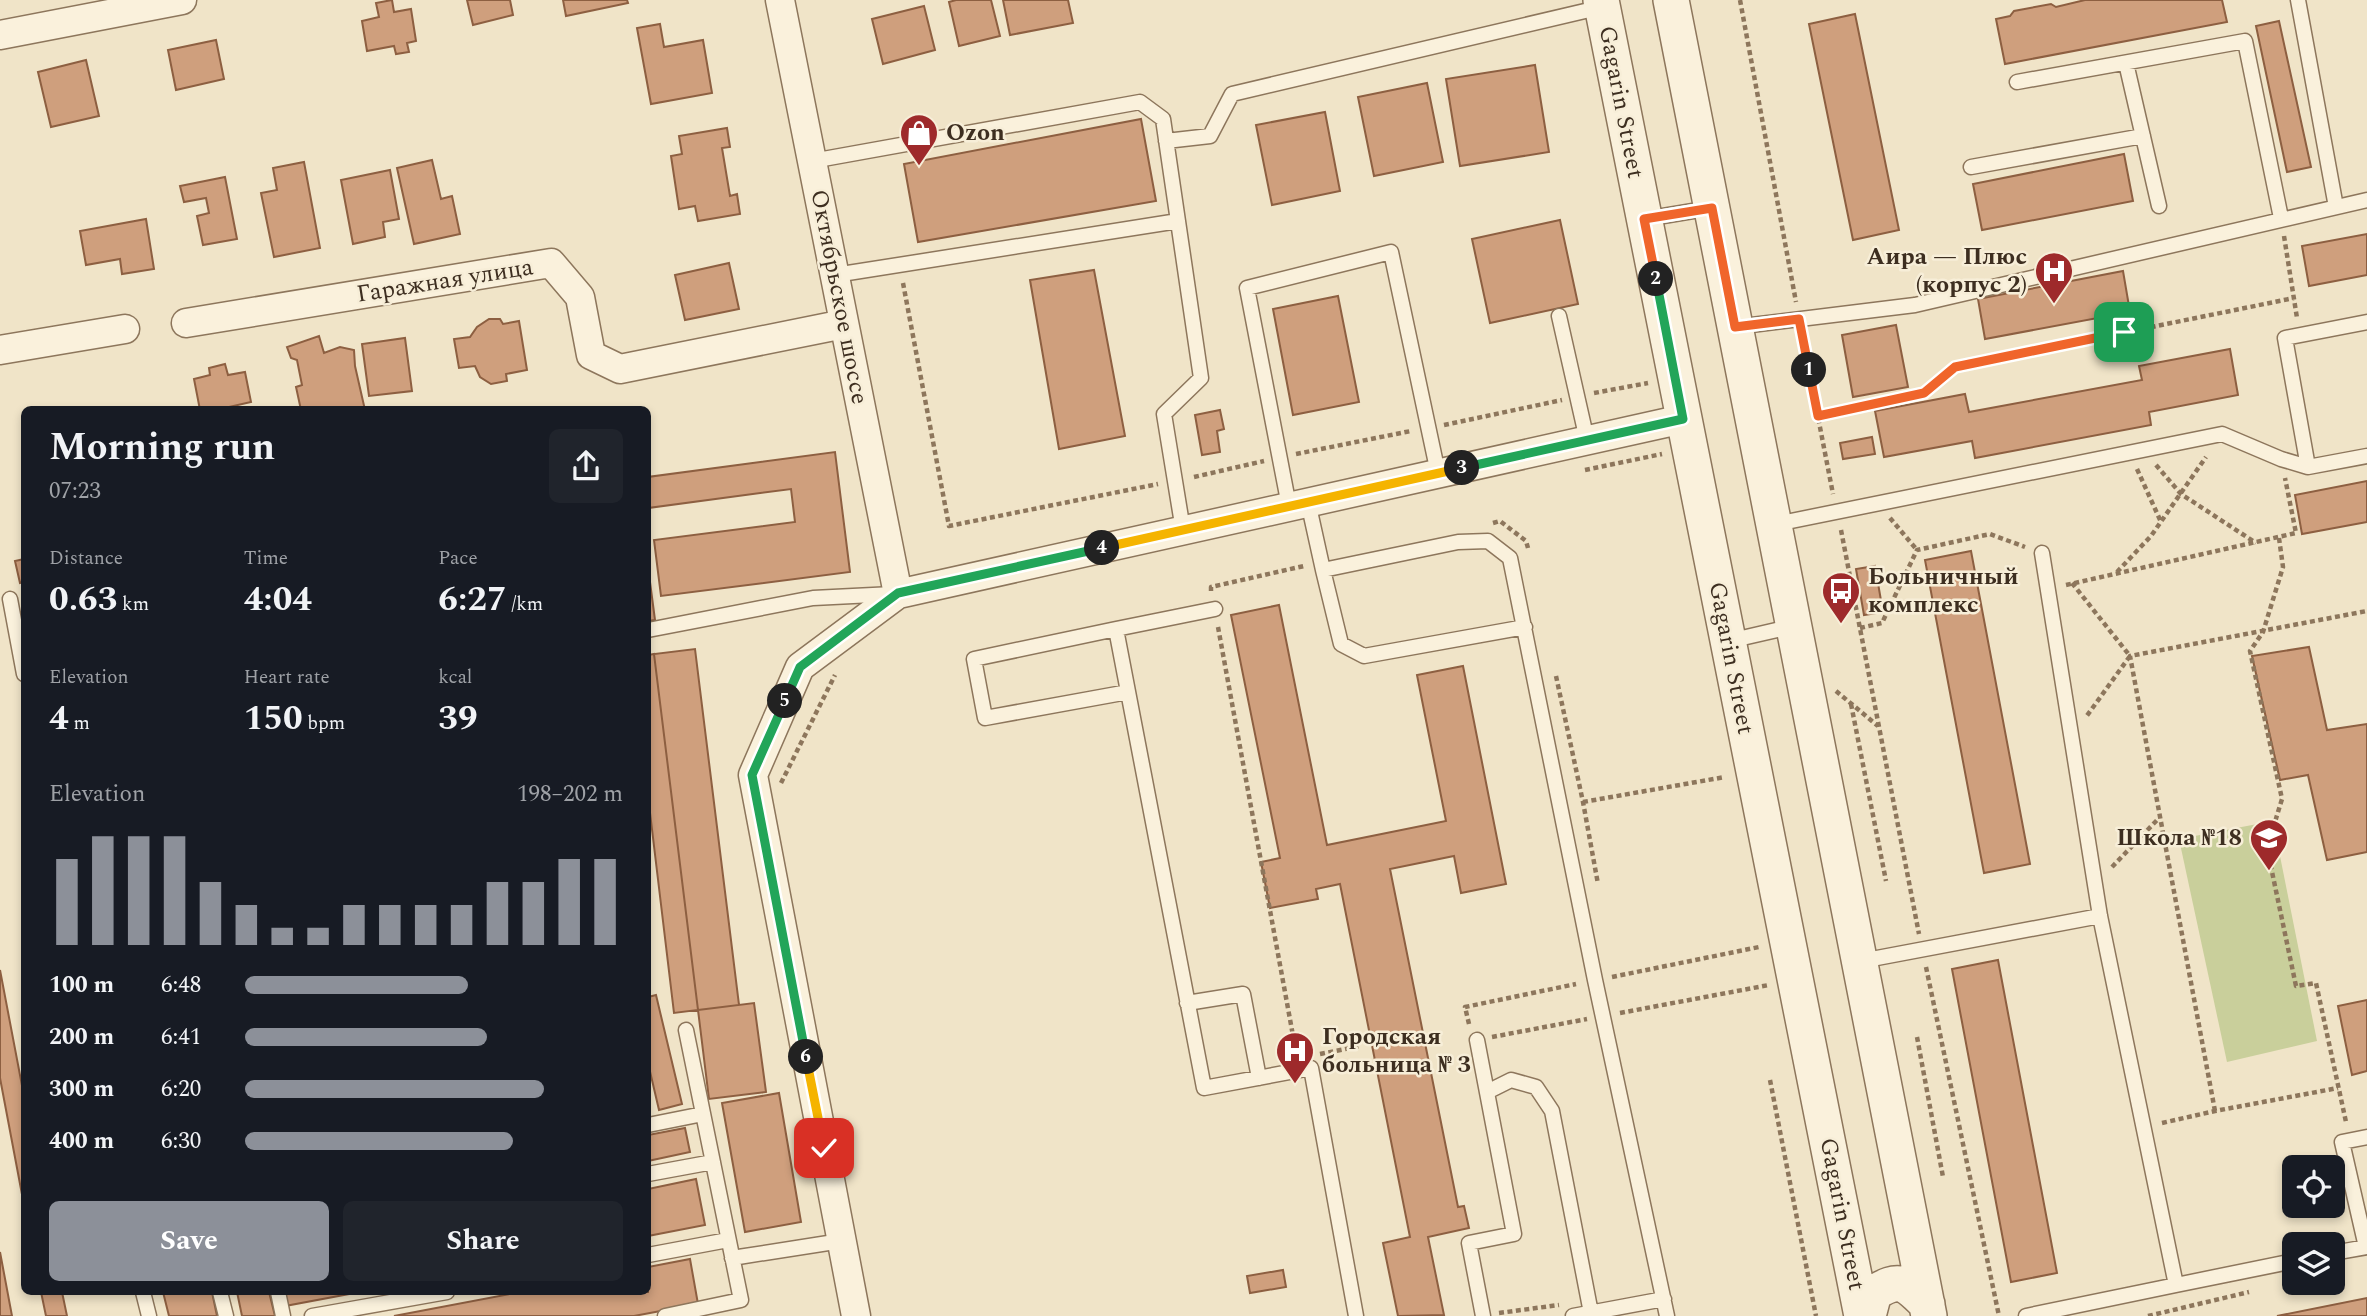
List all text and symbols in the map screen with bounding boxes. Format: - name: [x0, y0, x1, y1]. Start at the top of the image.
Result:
- street label: Gagarin Street: [1589, 23, 1653, 181]
- shop icon: Ozon: [898, 112, 940, 167]
- place label: Ozon: [946, 115, 1005, 151]
- street label: Октябрьское шоссе: [801, 187, 877, 407]
- place label: Аира — Плюс (корпус 2): [1867, 239, 2027, 303]
- street label: Гаражная улица: [354, 249, 536, 313]
- hospital icon: Аира — Плюс (корпус 2): [2033, 250, 2075, 305]
- pin: 2: [1638, 262, 1674, 296]
- text: 2: [1650, 264, 1661, 293]
- pin: [2094, 302, 2154, 362]
- icon: arrive: [2105, 313, 2143, 351]
- pin: 1: [1792, 352, 1826, 388]
- text: 1: [1803, 355, 1814, 384]
- text: Morning run: [49, 419, 275, 477]
- button: share: [549, 429, 623, 503]
- pin: 3: [1444, 450, 1480, 486]
- text: 3: [1456, 453, 1467, 482]
- text: 07:23: [49, 474, 101, 509]
- pin: 4: [1084, 530, 1120, 566]
- text: 4: [1096, 533, 1107, 562]
- text: Distance: [49, 544, 123, 573]
- text: Time: [244, 544, 288, 573]
- text: Pace: [438, 544, 478, 573]
- place label: Больничный комплекс: [1868, 559, 2019, 623]
- bus stop icon: Больничный комплекс: [1820, 570, 1862, 625]
- text: 0.63: [49, 573, 117, 626]
- text: 4:04: [244, 573, 312, 626]
- text: 6:27: [438, 573, 507, 626]
- street label: Gagarin Street: [1699, 579, 1763, 737]
- text: km: [117, 590, 149, 619]
- text: /km: [507, 590, 543, 619]
- text: Elevation: [49, 663, 129, 692]
- text: Heart rate: [244, 663, 330, 692]
- text: kcal: [438, 663, 472, 692]
- pin: 5: [768, 684, 802, 718]
- text: 5: [779, 686, 790, 715]
- text: 4: [49, 692, 69, 745]
- text: 150: [244, 692, 303, 745]
- text: 39: [438, 692, 478, 745]
- text: m: [69, 709, 90, 738]
- text: bpm: [303, 709, 345, 738]
- text: Elevation: [49, 777, 145, 812]
- text: 198–202 m: [517, 777, 623, 812]
- school or university icon: Школа №18: [2248, 817, 2290, 872]
- place label: Школа №18: [2117, 820, 2242, 856]
- text: 100 m: [49, 968, 114, 1003]
- text: 6:48: [161, 968, 201, 1003]
- place label: Городская больница № 3: [1322, 1019, 1471, 1083]
- text: 200 m: [49, 1020, 114, 1055]
- text: 6:41: [161, 1020, 201, 1055]
- hospital icon: Городская больница № 3: [1274, 1030, 1316, 1085]
- pin: 6: [788, 1040, 824, 1074]
- text: 6: [800, 1042, 811, 1071]
- text: 300 m: [49, 1072, 114, 1107]
- text: 6:20: [161, 1072, 201, 1107]
- pin: [794, 1118, 854, 1178]
- text: 400 m: [49, 1124, 114, 1159]
- text: 6:30: [161, 1124, 201, 1159]
- icon: check: [805, 1129, 843, 1167]
- street label: Gagarin Street: [1810, 1135, 1874, 1293]
- map controls: [2282, 1155, 2345, 1295]
- button: locate: [2282, 1155, 2345, 1218]
- button: Save: [49, 1201, 329, 1281]
- button: Share: [343, 1201, 623, 1281]
- button: layers: [2282, 1232, 2345, 1295]

